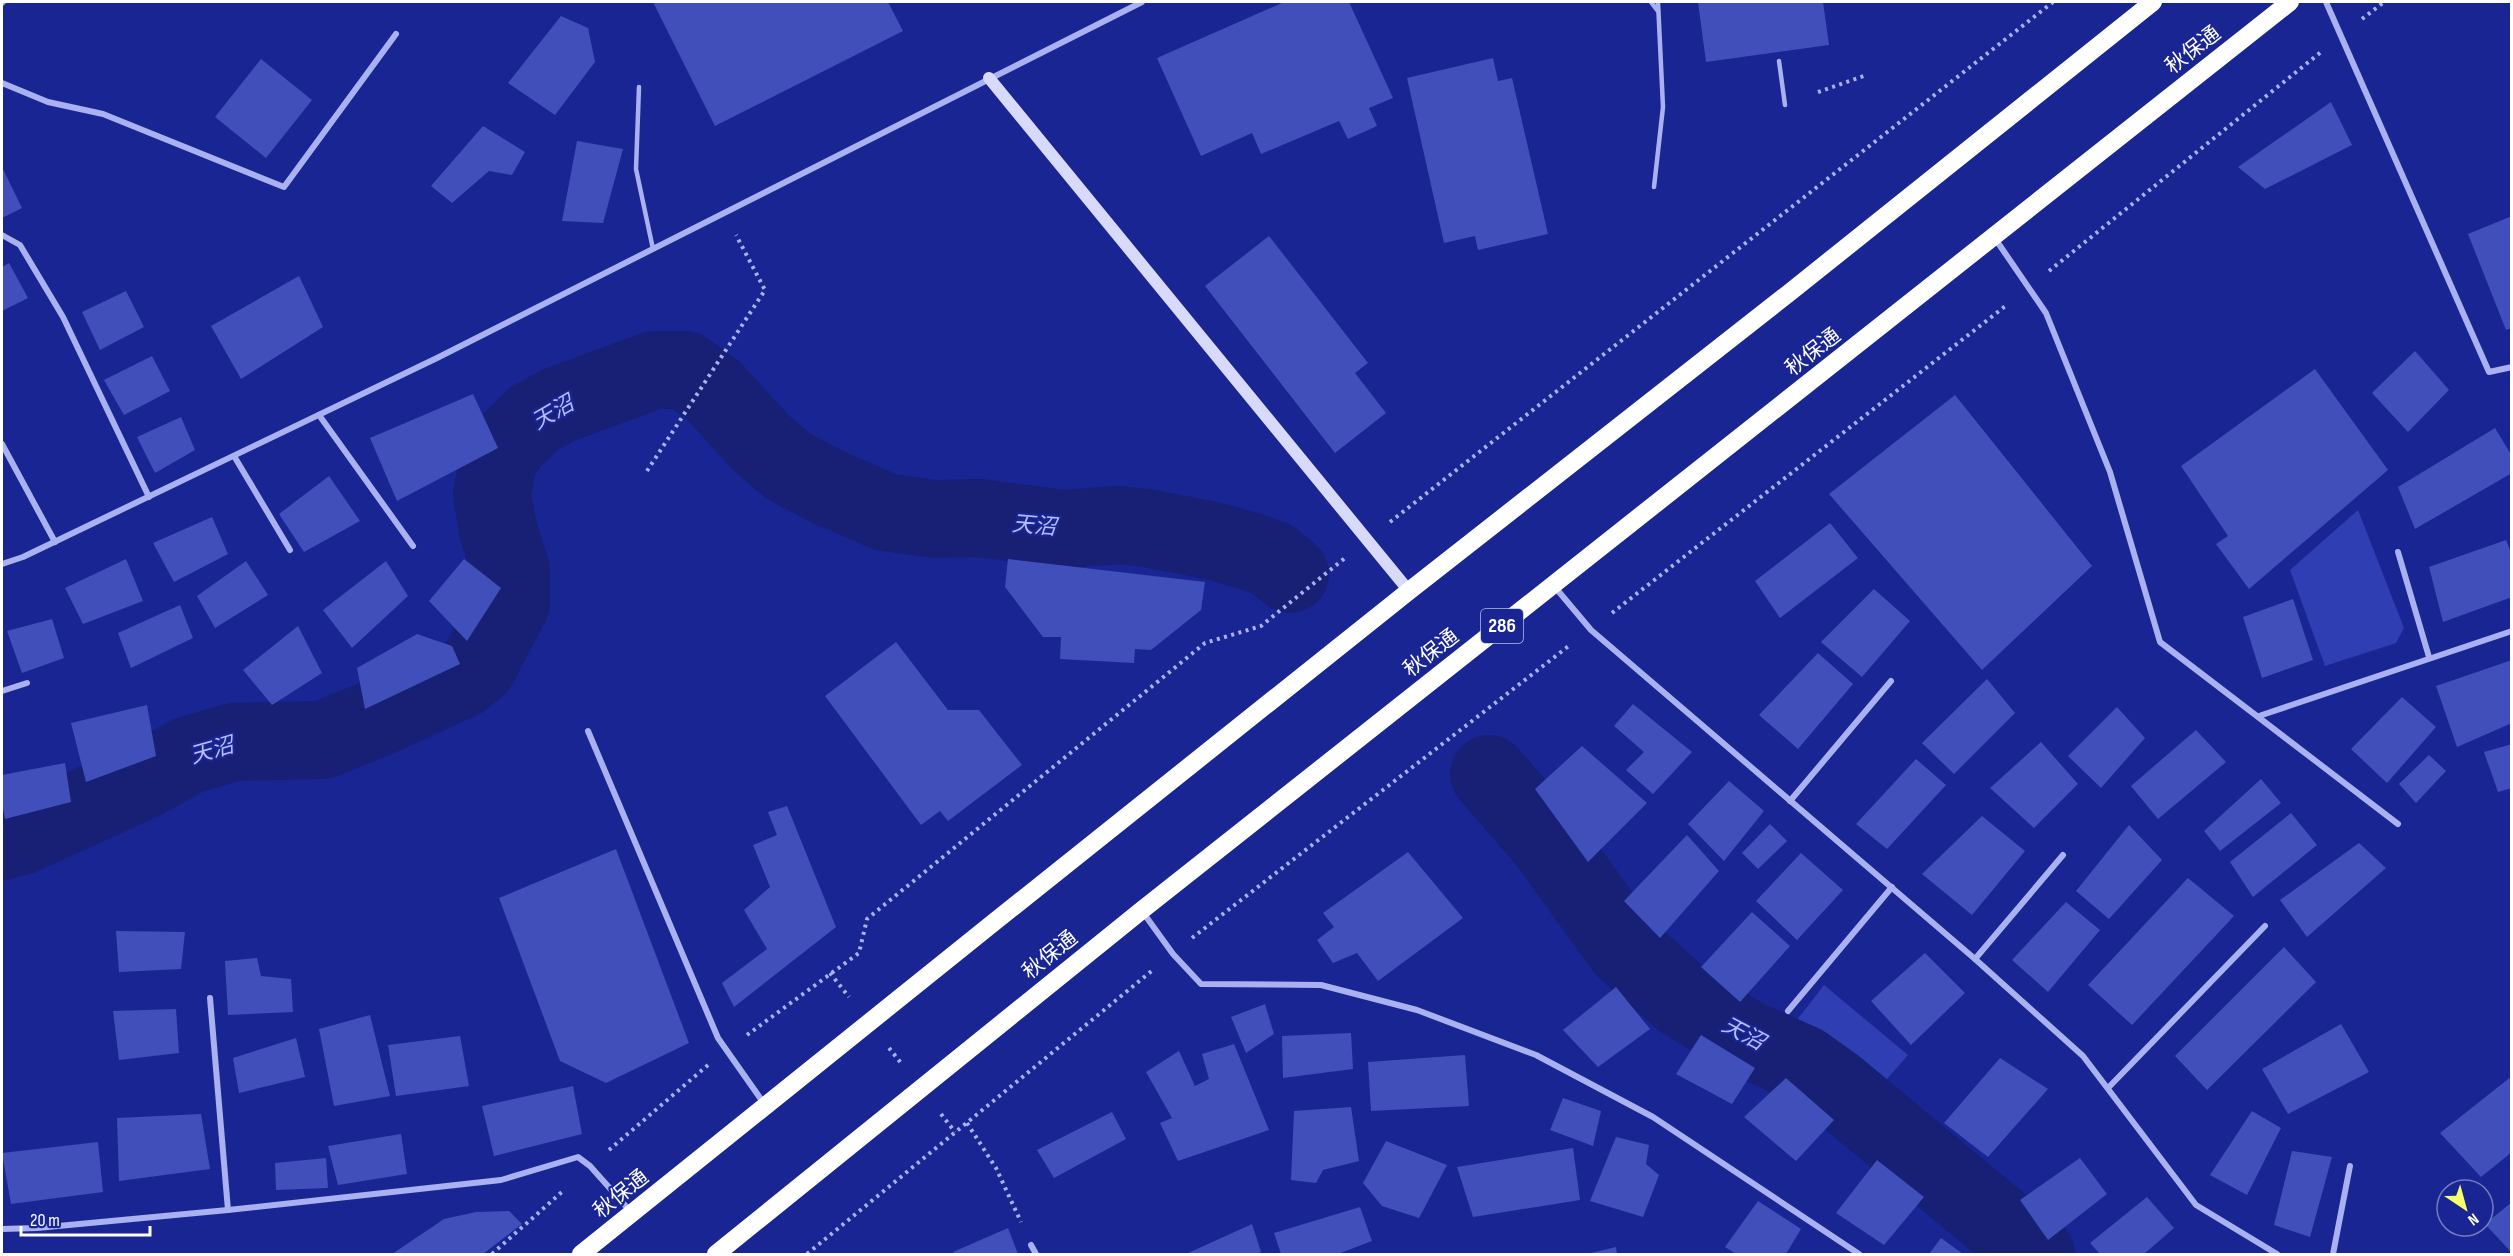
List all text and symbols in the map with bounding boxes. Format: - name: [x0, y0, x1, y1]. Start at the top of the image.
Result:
- street label: 秋保通: [2160, 21, 2226, 79]
- street label: 秋保通: [1780, 323, 1846, 381]
- water label: 天沼: [527, 389, 581, 436]
- water label: 天沼: [1011, 511, 1060, 542]
- road number: 286: [1481, 609, 1523, 643]
- street label: 秋保通: [1398, 624, 1464, 682]
- water label: 天沼: [187, 731, 240, 770]
- street label: 秋保通: [1018, 925, 1082, 985]
- water label: 天沼: [1717, 1012, 1771, 1058]
- street label: 秋保通: [589, 1164, 653, 1224]
- north arrow: [2435, 1178, 2495, 1238]
- scale bar: [21, 1199, 150, 1237]
- text: N: [2464, 1209, 2482, 1229]
- text: 20 m: [30, 1210, 60, 1231]

